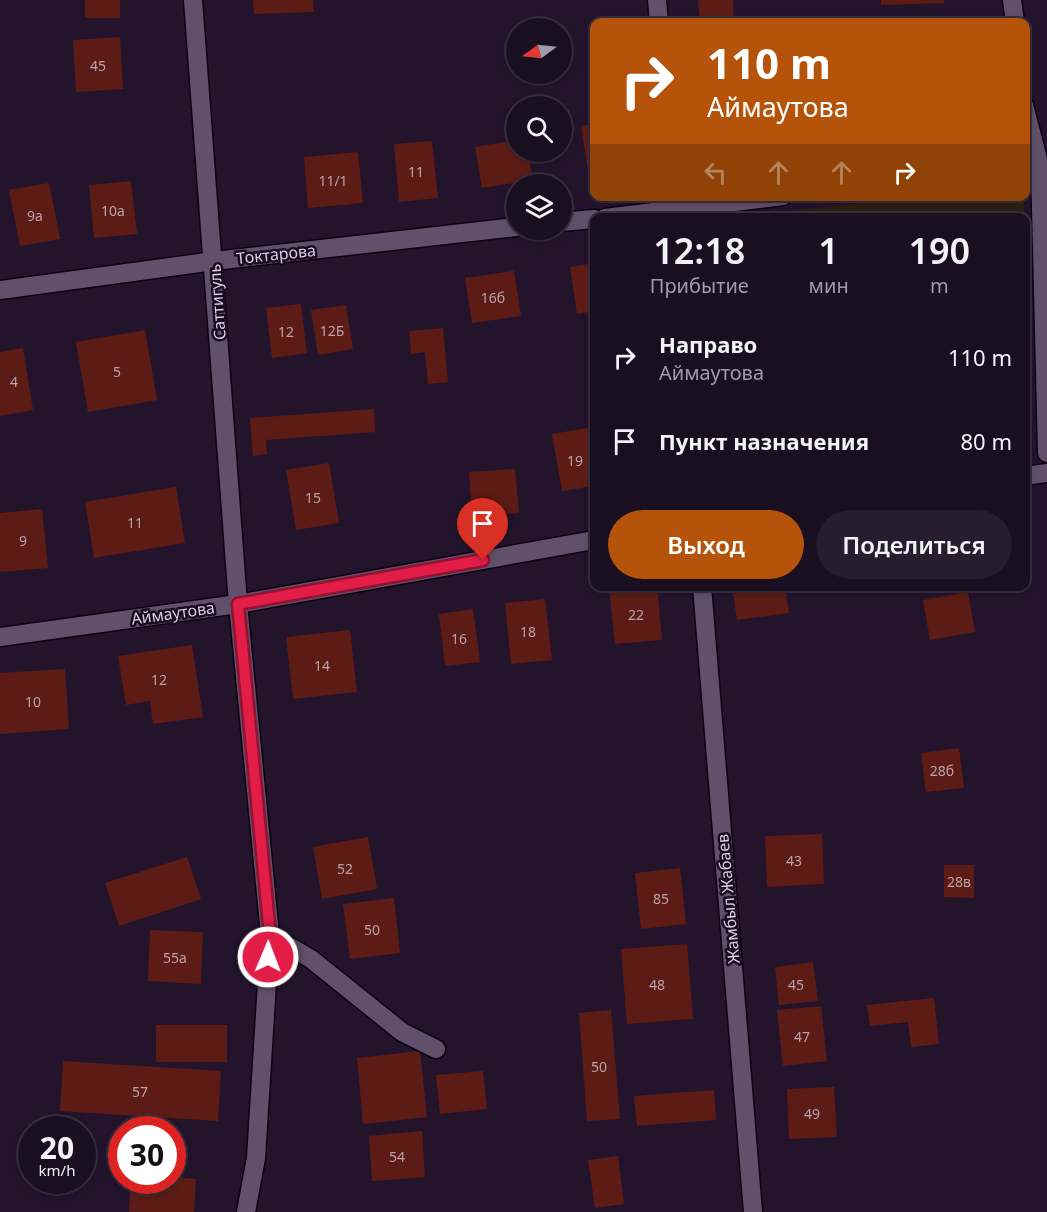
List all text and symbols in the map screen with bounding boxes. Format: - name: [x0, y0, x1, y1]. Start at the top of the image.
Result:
- north arrow: [506, 18, 572, 84]
- map controls: [506, 18, 572, 240]
- text: 110 m: [707, 34, 831, 91]
- icon: right: [608, 42, 686, 120]
- house number: 45: [90, 56, 106, 75]
- text: Аймаутова: [707, 88, 849, 125]
- button: search: [506, 96, 572, 162]
- icon: left: [699, 156, 732, 189]
- icon: ahead: [762, 156, 795, 189]
- icon: ahead: [825, 156, 858, 189]
- icon: right: [888, 156, 921, 189]
- house number: 11: [408, 162, 424, 181]
- house number: 11/1: [318, 171, 348, 190]
- button: layers: [506, 174, 572, 240]
- house number: 10а: [101, 201, 125, 220]
- house number: 9а: [27, 206, 43, 225]
- text: 12:18: [653, 226, 745, 275]
- text: 1: [818, 226, 839, 275]
- text: 190: [908, 226, 970, 275]
- street label: Токтарова: [235, 239, 317, 269]
- street label: Саттигуль: [203, 263, 231, 341]
- text: Прибытие: [650, 272, 749, 299]
- text: мин: [809, 272, 849, 299]
- text: m: [930, 272, 949, 299]
- house number: 16б: [481, 288, 505, 307]
- house number: 12Б: [320, 321, 344, 340]
- house number: 12: [278, 322, 294, 341]
- text: Направо: [659, 329, 757, 359]
- icon: right: [608, 341, 641, 374]
- text: 110 m: [948, 342, 1012, 372]
- text: Аймаутова: [659, 359, 764, 386]
- house number: 5: [113, 362, 121, 381]
- house number: 4: [10, 372, 18, 391]
- icon: arrive: [608, 425, 641, 458]
- text: Пункт назначения: [659, 426, 869, 456]
- text: 80 m: [961, 426, 1012, 456]
- house number: 19: [567, 451, 583, 470]
- house number: 15: [305, 488, 321, 507]
- pin: [457, 498, 508, 560]
- icon: arrive: [466, 507, 499, 540]
- button: Выход: [608, 510, 804, 579]
- button: Поделиться: [816, 510, 1012, 579]
- house number: 11: [127, 513, 143, 532]
- house number: 9: [19, 531, 27, 550]
- street label: Аймаутова: [130, 596, 216, 630]
- house number: 22: [628, 605, 644, 624]
- house number: 18: [520, 622, 536, 641]
- house number: 16: [451, 629, 467, 648]
- house number: 14: [314, 656, 330, 675]
- house number: 12: [151, 670, 167, 689]
- house number: 10: [25, 692, 41, 711]
- house number: 28б: [930, 761, 954, 780]
- street label: Жамбыл Жабаев: [711, 833, 745, 965]
- house number: 43: [786, 851, 802, 870]
- house number: 52: [337, 859, 353, 878]
- house number: 28в: [947, 872, 971, 891]
- house number: 85: [653, 889, 669, 908]
- house number: 50: [364, 920, 380, 939]
- position arrow: [236, 925, 300, 989]
- house number: 55а: [163, 948, 187, 967]
- house number: 48: [649, 975, 665, 994]
- house number: 45: [788, 975, 804, 994]
- house number: 47: [794, 1027, 810, 1046]
- house number: 50: [591, 1057, 607, 1076]
- house number: 57: [132, 1082, 148, 1101]
- house number: 49: [804, 1104, 820, 1123]
- speed limit sign: 30: [108, 1116, 186, 1194]
- text: 20: [40, 1127, 74, 1168]
- house number: 54: [389, 1147, 405, 1166]
- text: km/h: [39, 1160, 75, 1180]

